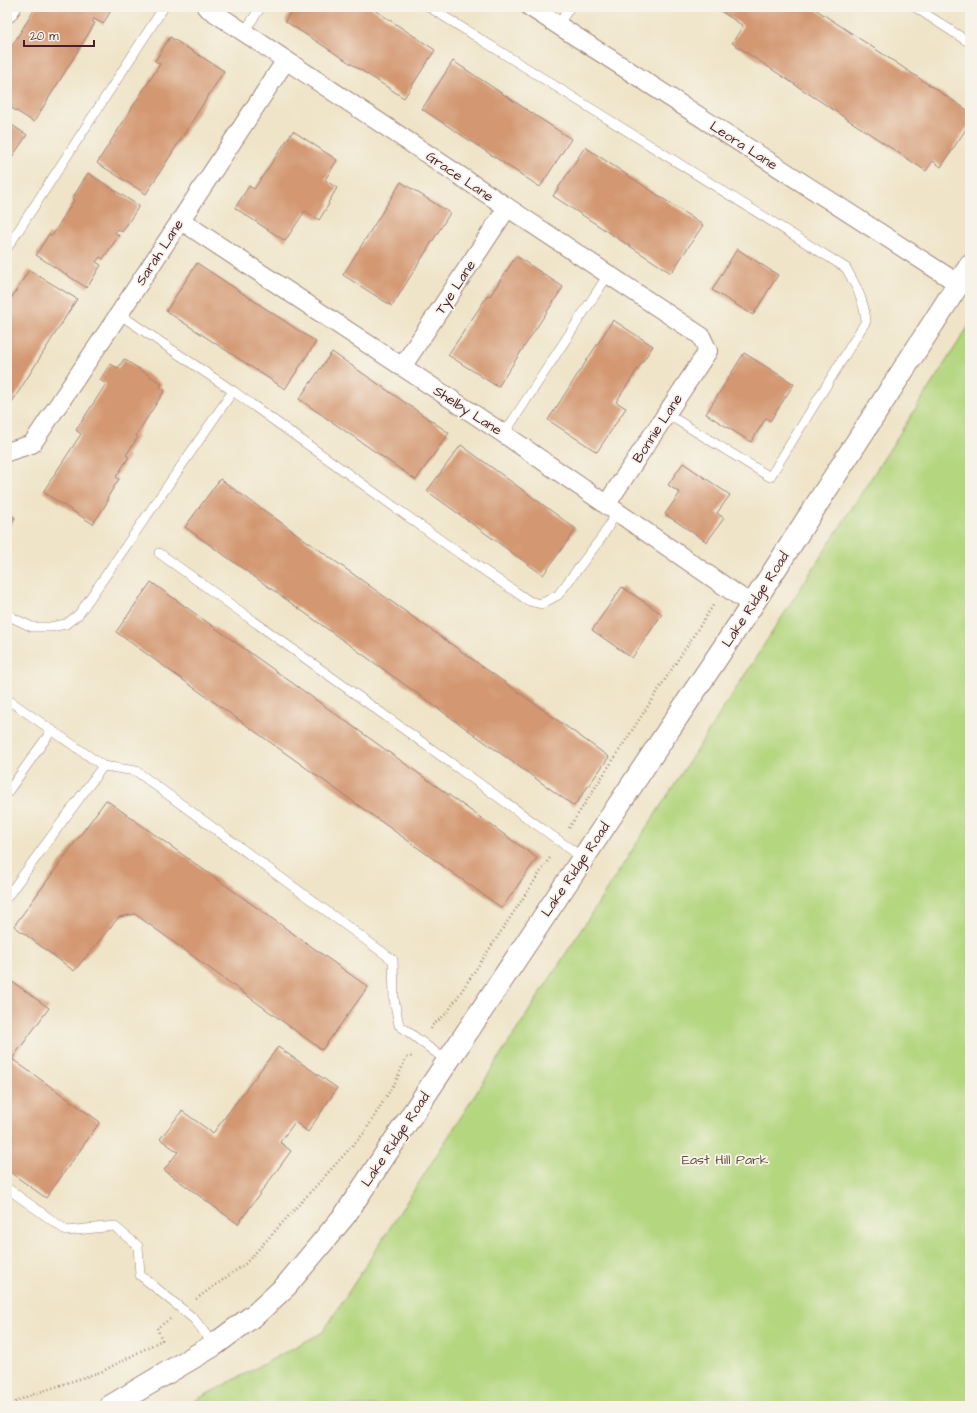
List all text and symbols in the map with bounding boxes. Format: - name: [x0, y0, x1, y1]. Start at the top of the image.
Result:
- scale bar: [24, 22, 94, 48]
- text: 20 m: [30, 28, 59, 45]
- street label: Leora Lane: [706, 116, 782, 175]
- street label: Grace Lane: [422, 147, 498, 207]
- street label: Sarah Lane: [131, 215, 189, 289]
- street label: Tye Lane: [431, 256, 481, 319]
- street label: Shelby Lane: [429, 381, 506, 441]
- street label: Bonnie Lane: [628, 390, 688, 467]
- street label: Lake Ridge Road: [717, 548, 794, 651]
- street label: Lake Ridge Road: [537, 818, 615, 921]
- street label: Lake Ridge Road: [357, 1088, 435, 1191]
- park label: East Hill Park: [682, 1150, 769, 1170]

